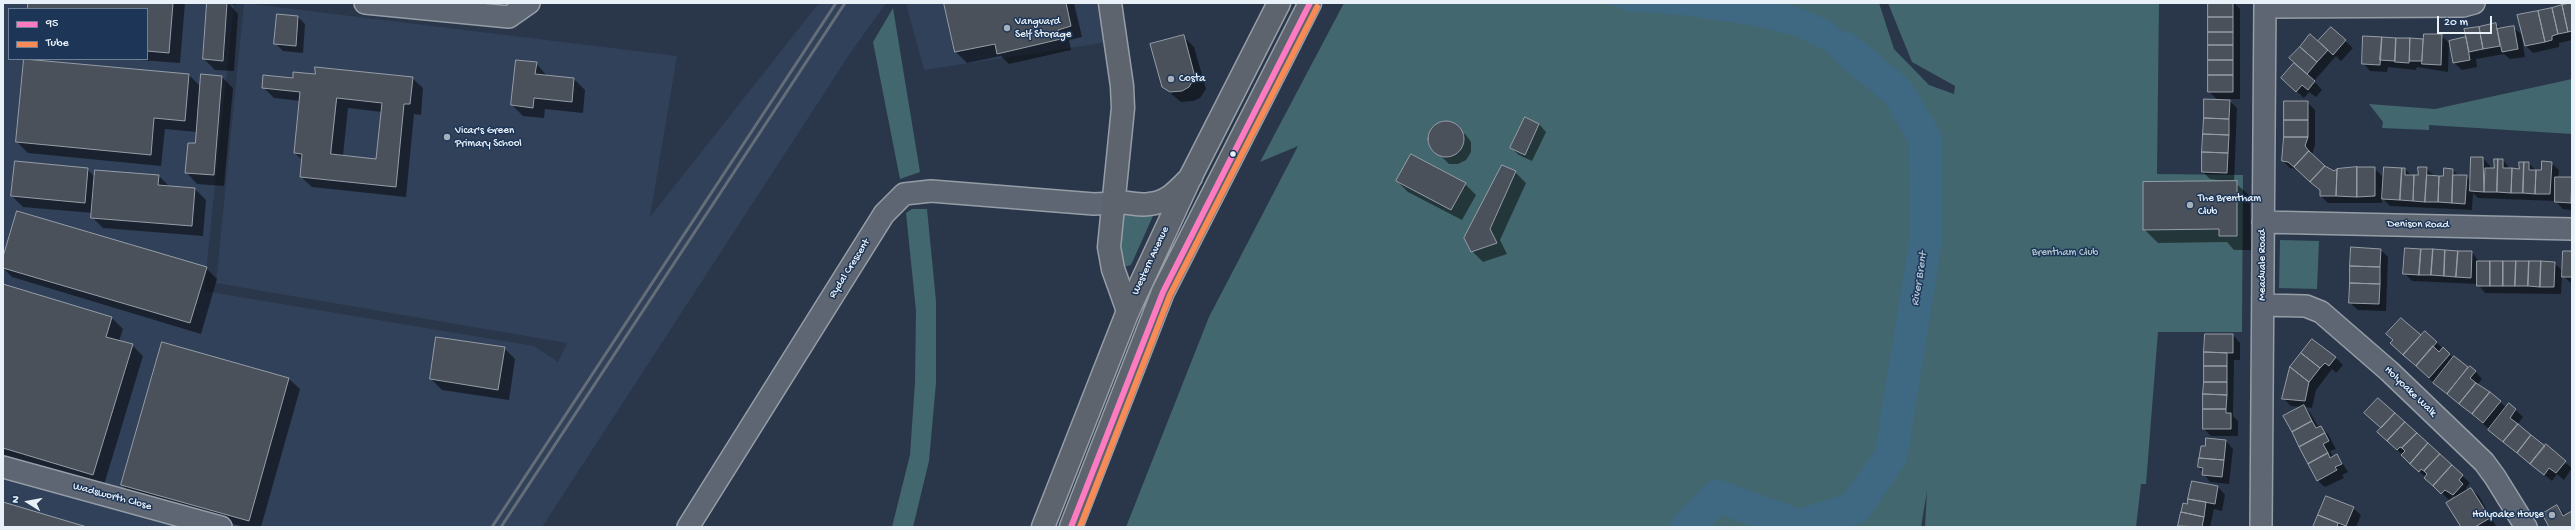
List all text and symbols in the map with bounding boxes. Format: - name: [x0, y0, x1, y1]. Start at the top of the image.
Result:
- legend: [8, 8, 148, 60]
- scale bar: [2439, 8, 2494, 34]
- place label: Vanguard Self Storage: [1015, 15, 1071, 41]
- text: 20 m: [2444, 16, 2468, 30]
- text: 95: [46, 17, 58, 31]
- marker: Vanguard Self Storage: [1002, 23, 1012, 33]
- text: Tube: [46, 37, 69, 51]
- place label: Costa: [1179, 72, 1205, 86]
- marker: Costa: [1166, 74, 1176, 84]
- place label: Vicar's Green Primary School: [455, 124, 522, 150]
- marker: Vicar's Green Primary School: [442, 132, 452, 142]
- unlabelled marker: [1228, 149, 1238, 159]
- place label: The Brentham Club: [2198, 192, 2261, 218]
- marker: The Brentham Club: [2185, 200, 2195, 210]
- street label: Denison Road: [2387, 218, 2449, 232]
- street label: Western Avenue: [1129, 225, 1173, 297]
- street label: Meadvale Road: [2256, 229, 2270, 301]
- street label: Rydal Crescent: [827, 237, 873, 301]
- park label: Brentham Club: [2032, 246, 2098, 260]
- water label: River Brent: [1909, 251, 1931, 307]
- street label: Holyoake Walk: [2381, 364, 2439, 420]
- street label: Wadsworth Close: [71, 480, 153, 514]
- north arrow: [8, 482, 48, 522]
- text: N: [10, 495, 23, 504]
- place label: Holyoake House: [2472, 508, 2544, 522]
- marker: Holyoake House: [2547, 510, 2557, 520]

